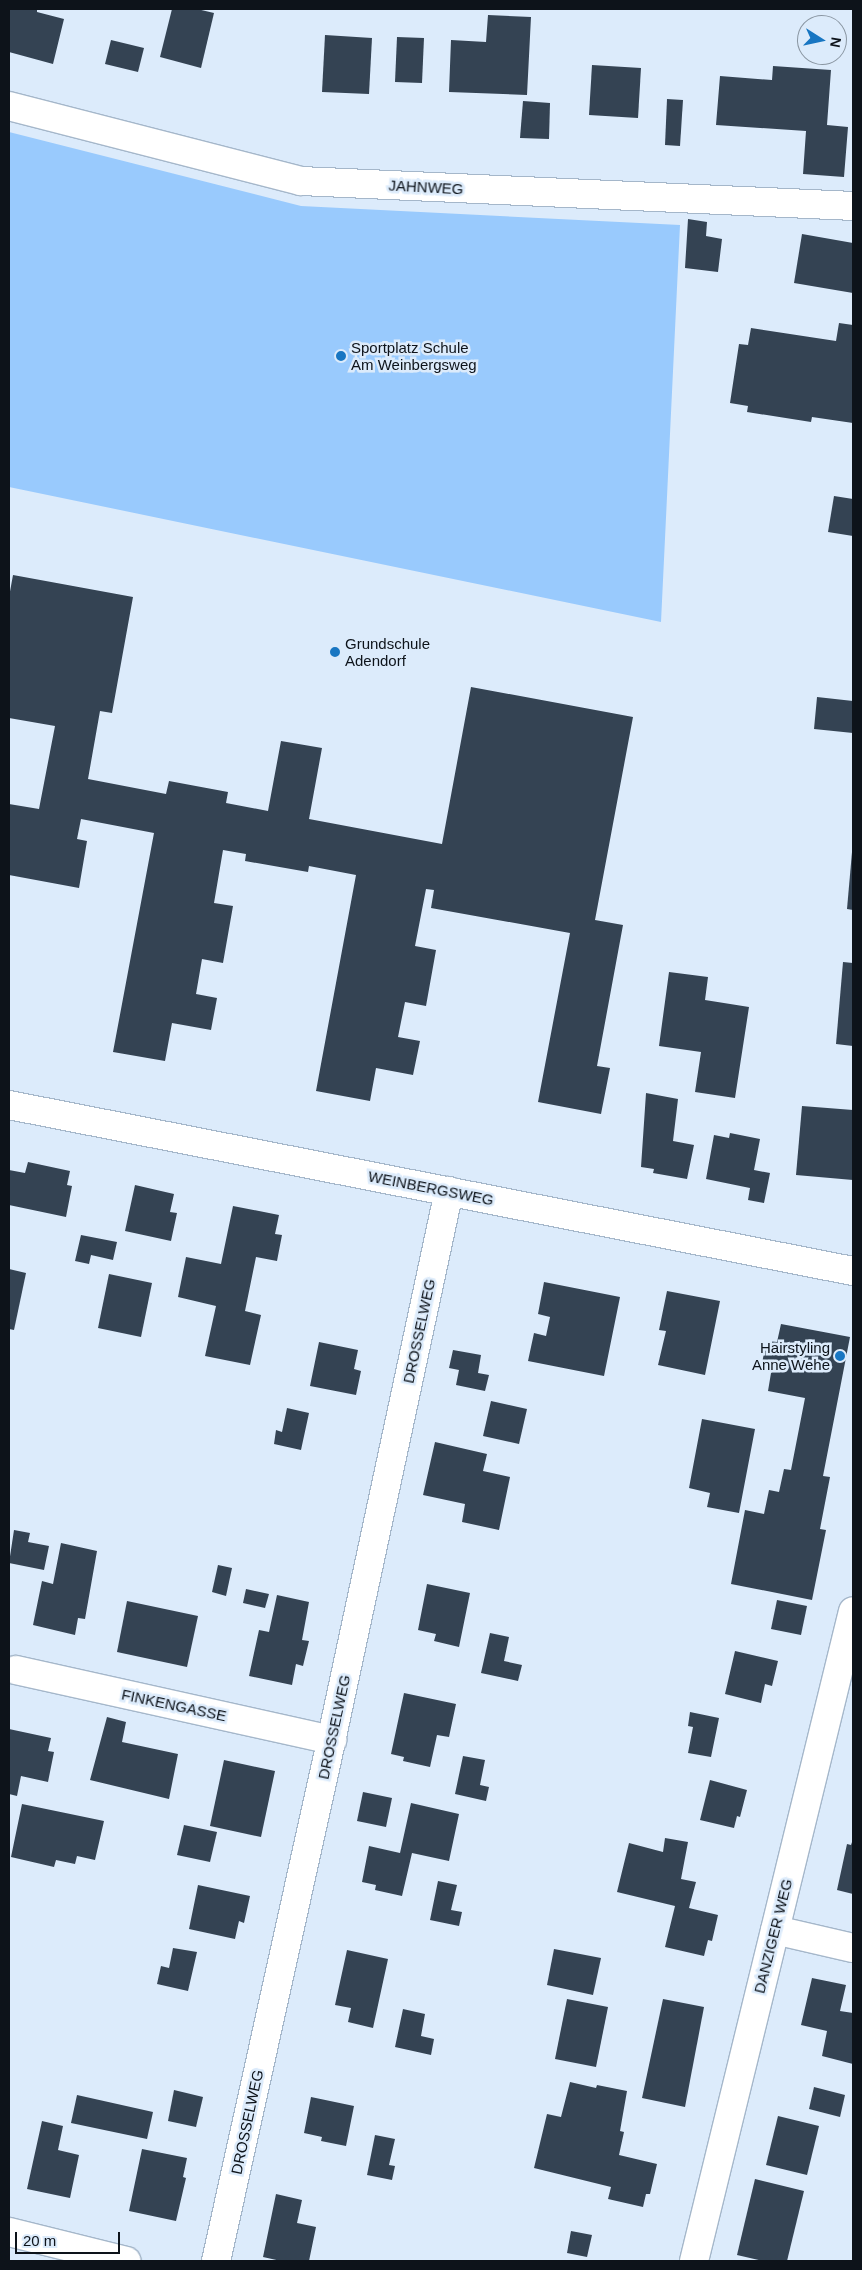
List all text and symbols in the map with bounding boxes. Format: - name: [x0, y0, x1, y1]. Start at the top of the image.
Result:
- north arrow: [797, 15, 847, 65]
- text: N: [827, 36, 845, 49]
- street label: JAHNWEG: [388, 176, 464, 198]
- place label: Sportplatz Schule Am Weinbergsweg: [351, 338, 477, 373]
- marker: Sportplatz Schule Am Weinbergsweg: [335, 350, 347, 362]
- place label: Grundschule Adendorf: [345, 634, 430, 669]
- marker: Grundschule Adendorf: [329, 646, 341, 658]
- street label: WEINBERGSWEG: [367, 1167, 495, 1209]
- street label: DROSSELWEG: [399, 1277, 439, 1385]
- place label: Hairstyling Anne Wehe: [752, 1338, 830, 1373]
- marker: Hairstyling Anne Wehe: [834, 1350, 846, 1362]
- street label: DROSSELWEG: [314, 1673, 354, 1781]
- street label: FINKENGASSE: [120, 1685, 228, 1725]
- street label: DANZIGER WEG: [750, 1877, 796, 1995]
- street label: DROSSELWEG: [227, 2068, 267, 2176]
- scale bar: [18, 2222, 122, 2254]
- text: 20 m: [23, 2232, 56, 2249]

